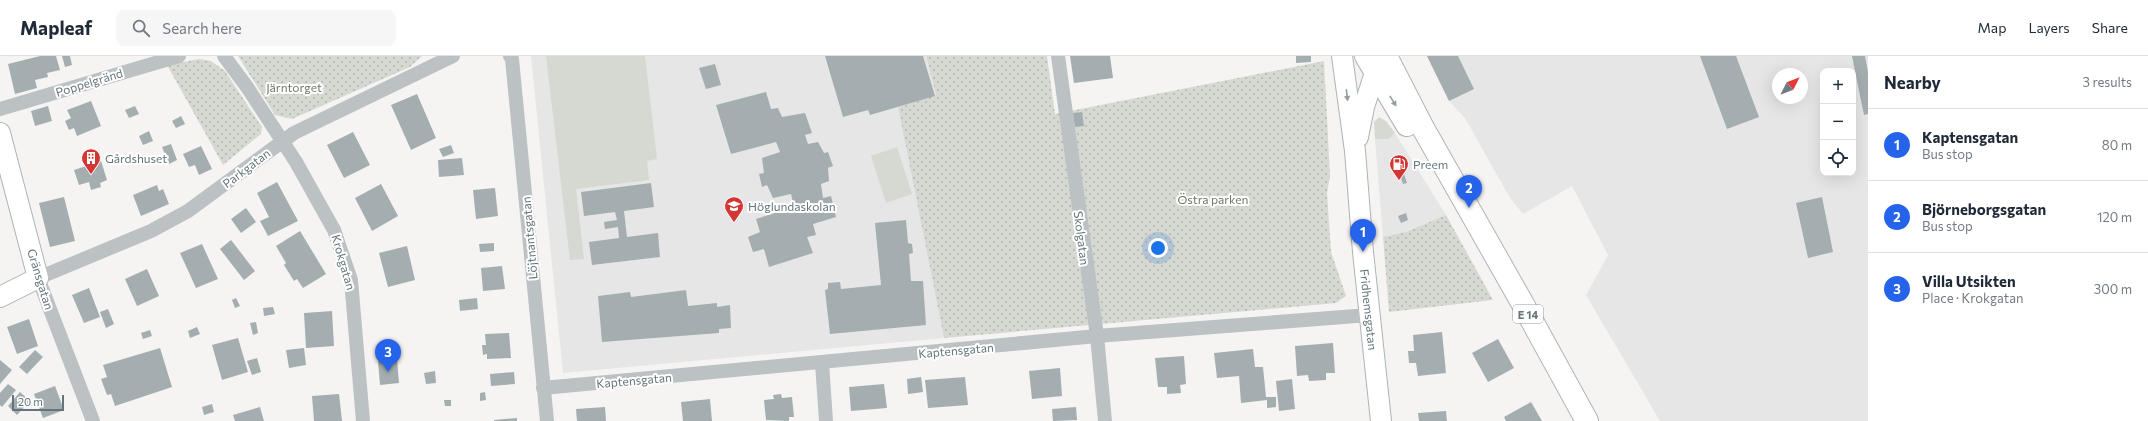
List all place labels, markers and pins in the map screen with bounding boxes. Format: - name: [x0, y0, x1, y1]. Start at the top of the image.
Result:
- building icon: Gårdshuset: [80, 147, 102, 175]
- place label: Gårdshuset: [105, 151, 167, 165]
- fuel station icon: Preem: [1388, 153, 1410, 181]
- place label: Preem: [1413, 157, 1448, 171]
- pin: 2: [1456, 175, 1482, 208]
- school or university icon: Höglundaskolan: [723, 195, 745, 223]
- place label: Höglundaskolan: [748, 199, 836, 213]
- pin: 1: [1350, 219, 1376, 252]
- pin: 3: [375, 339, 401, 372]

